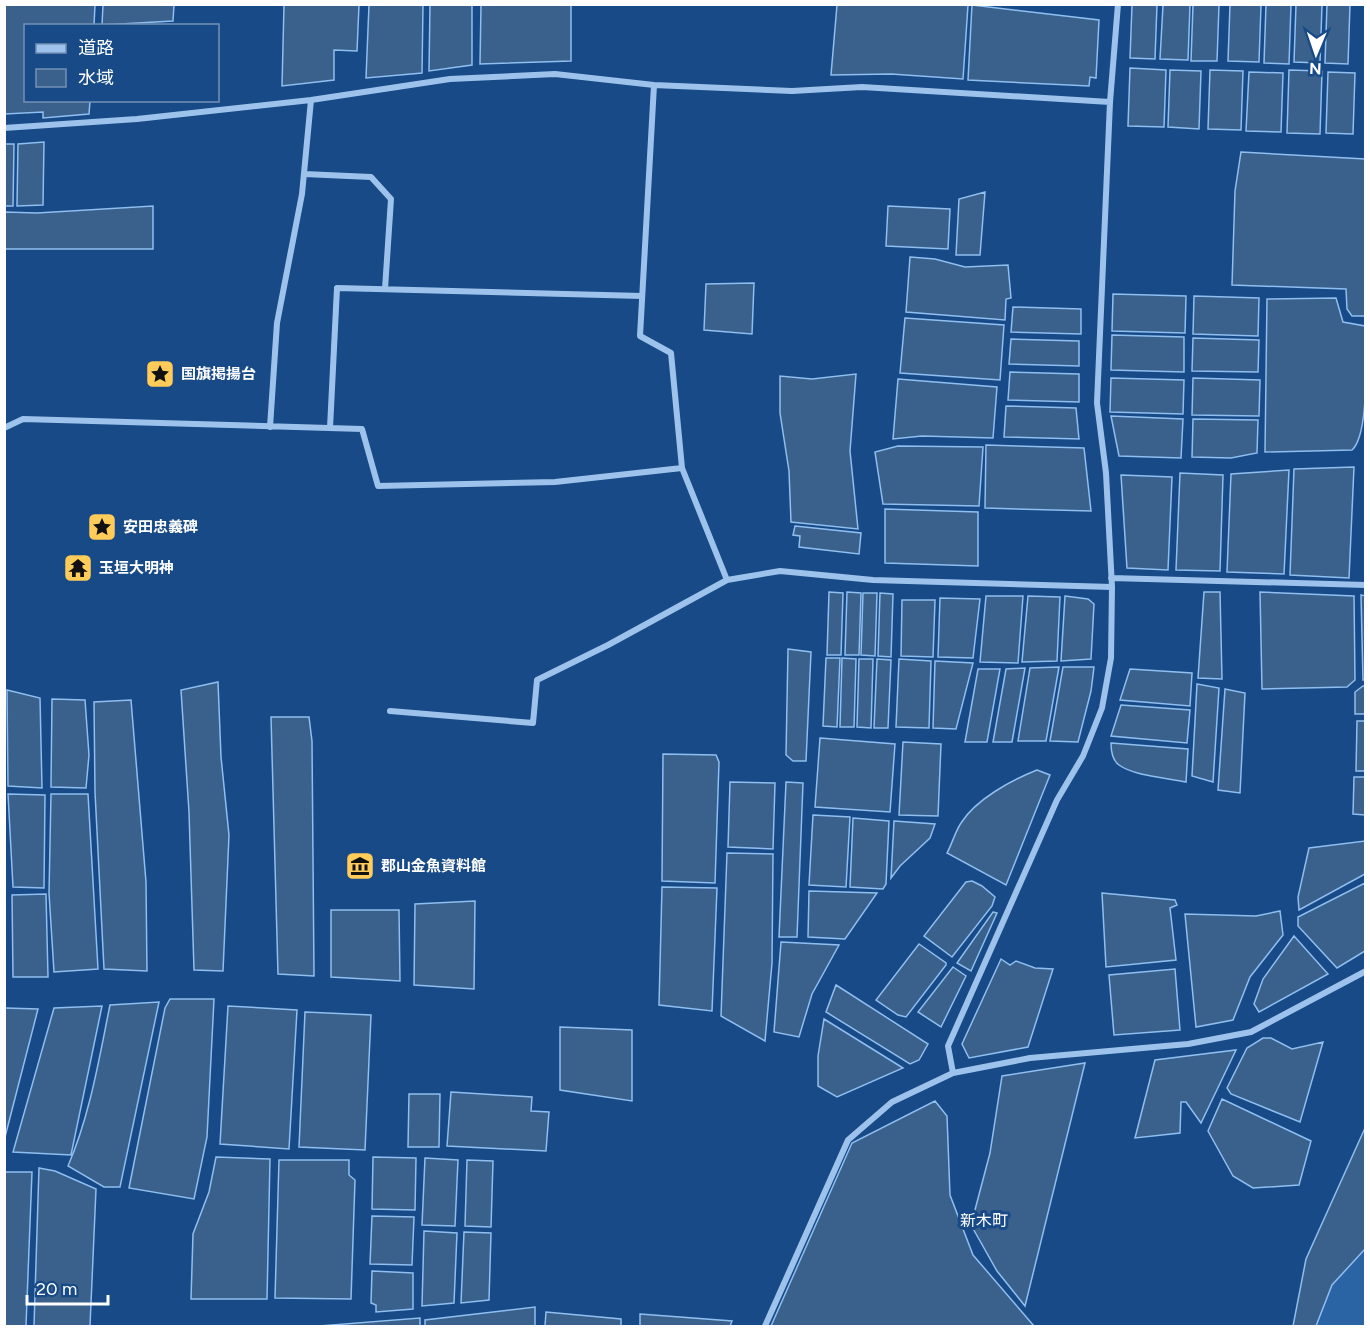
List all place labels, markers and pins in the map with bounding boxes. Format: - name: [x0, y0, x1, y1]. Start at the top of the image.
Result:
- place icon: 国旗掲揚台: [144, 358, 176, 390]
- place label: 国旗掲揚台: [181, 365, 256, 383]
- place icon: 安田忠義碑: [86, 511, 118, 543]
- place label: 安田忠義碑: [123, 518, 198, 536]
- temple icon: 玉垣大明神: [62, 552, 94, 584]
- place label: 玉垣大明神: [99, 559, 174, 577]
- museum icon: 郡山金魚資料館: [344, 850, 376, 882]
- place label: 郡山金魚資料館: [381, 857, 486, 875]

